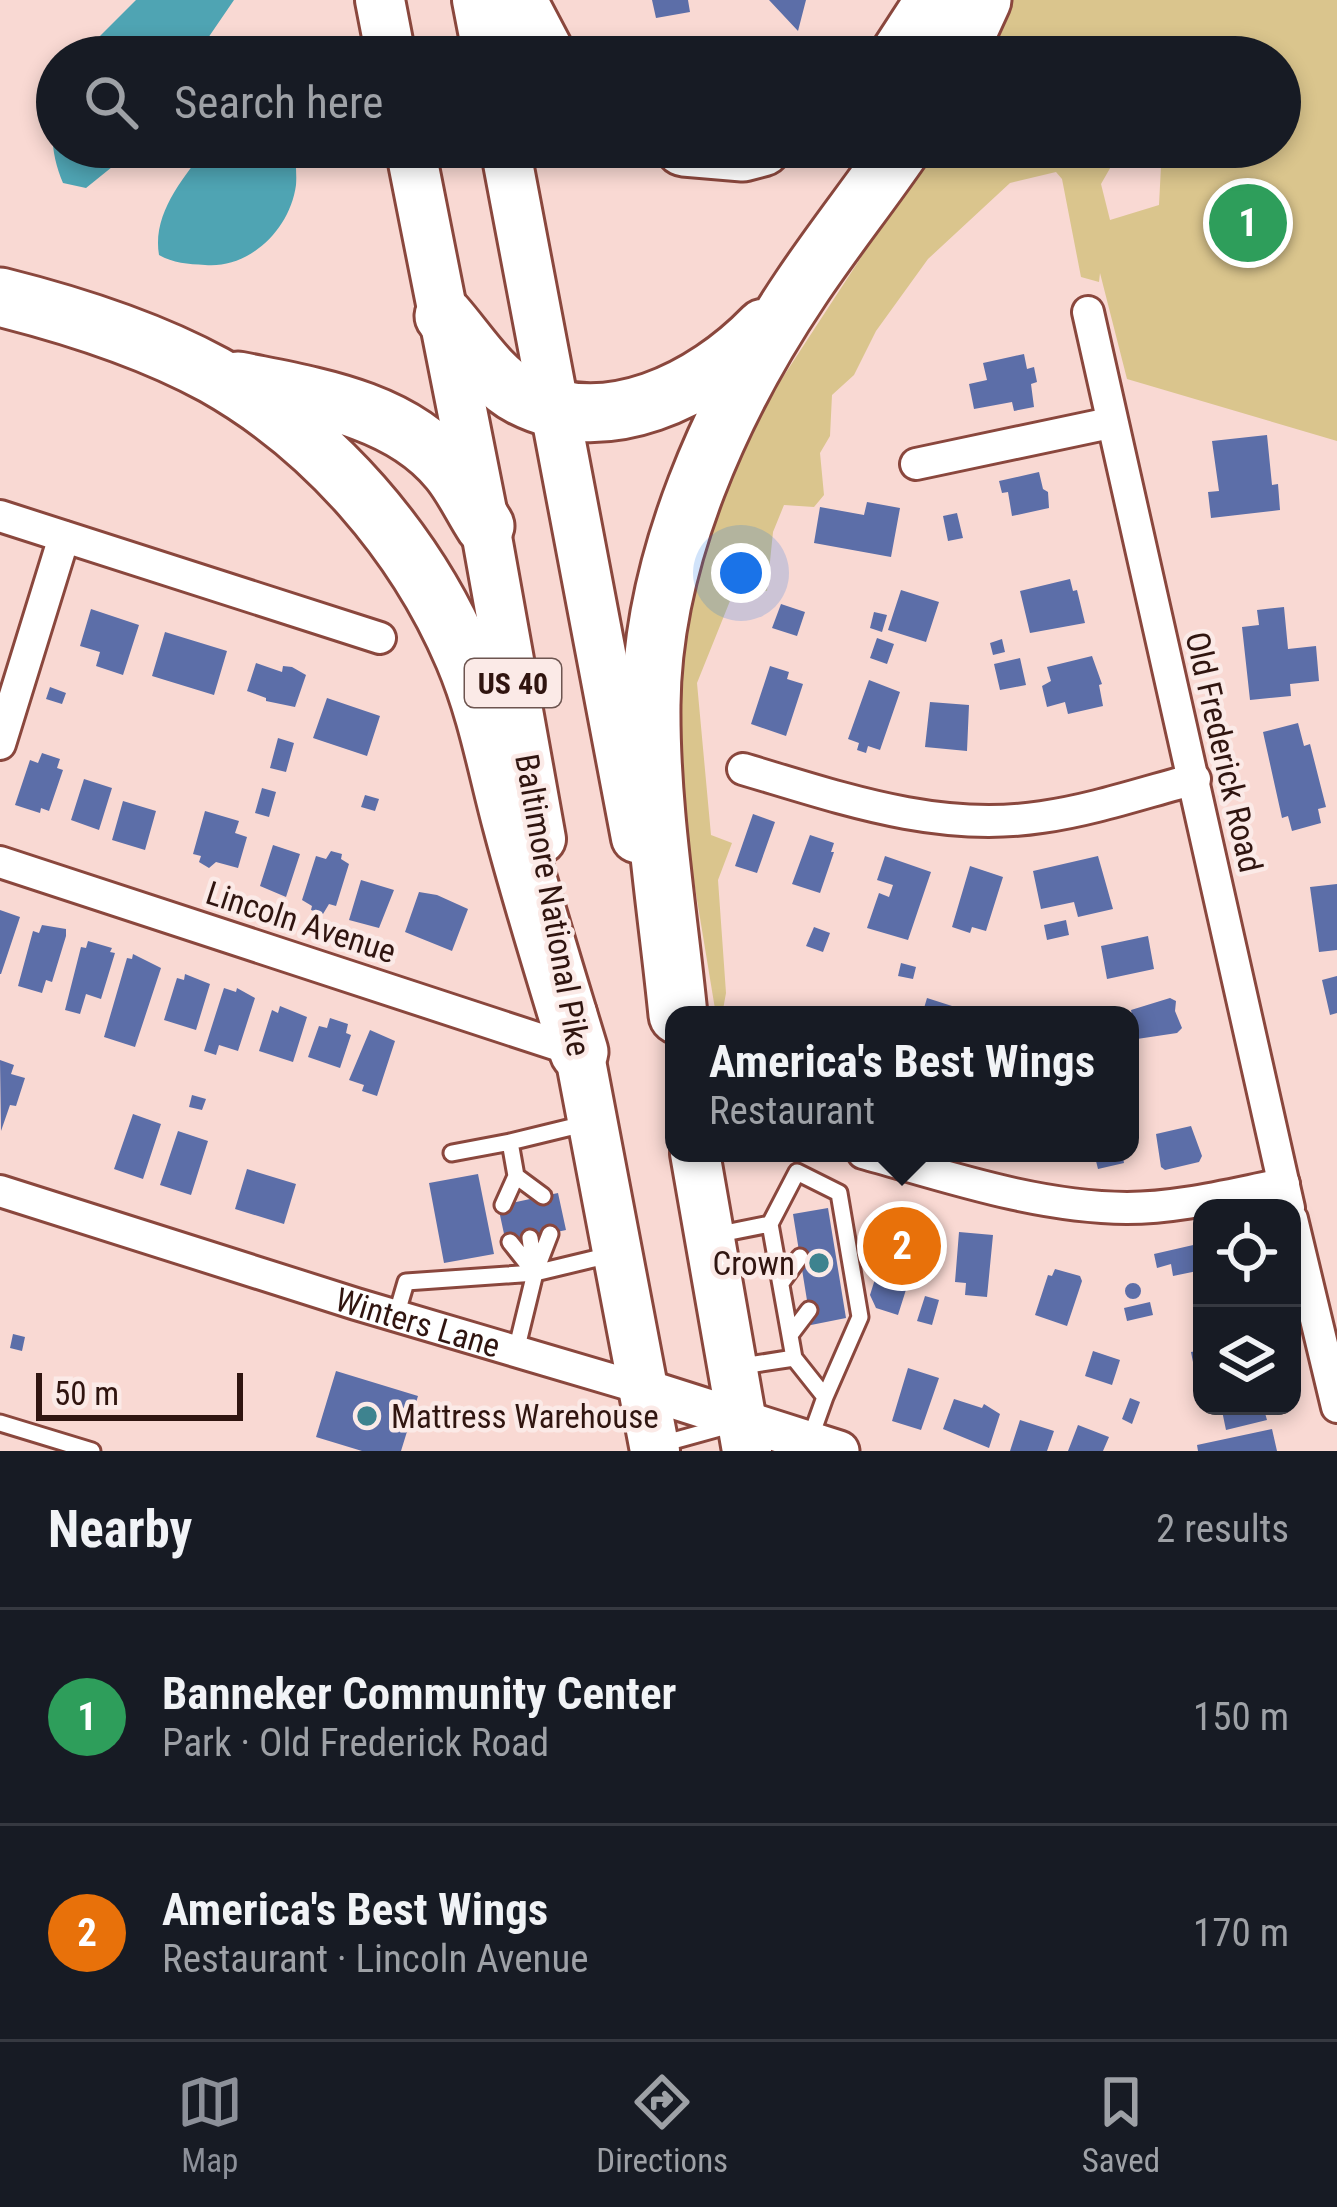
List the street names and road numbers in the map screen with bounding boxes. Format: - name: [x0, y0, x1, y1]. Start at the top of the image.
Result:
- street label: Old Frederick Road: [1177, 628, 1271, 876]
- road number: US 40: [465, 659, 561, 707]
- street label: Baltimore National Pike: [507, 751, 599, 1059]
- street label: Lincoln Avenue: [201, 873, 401, 971]
- street label: Winters Lane: [331, 1279, 505, 1365]

